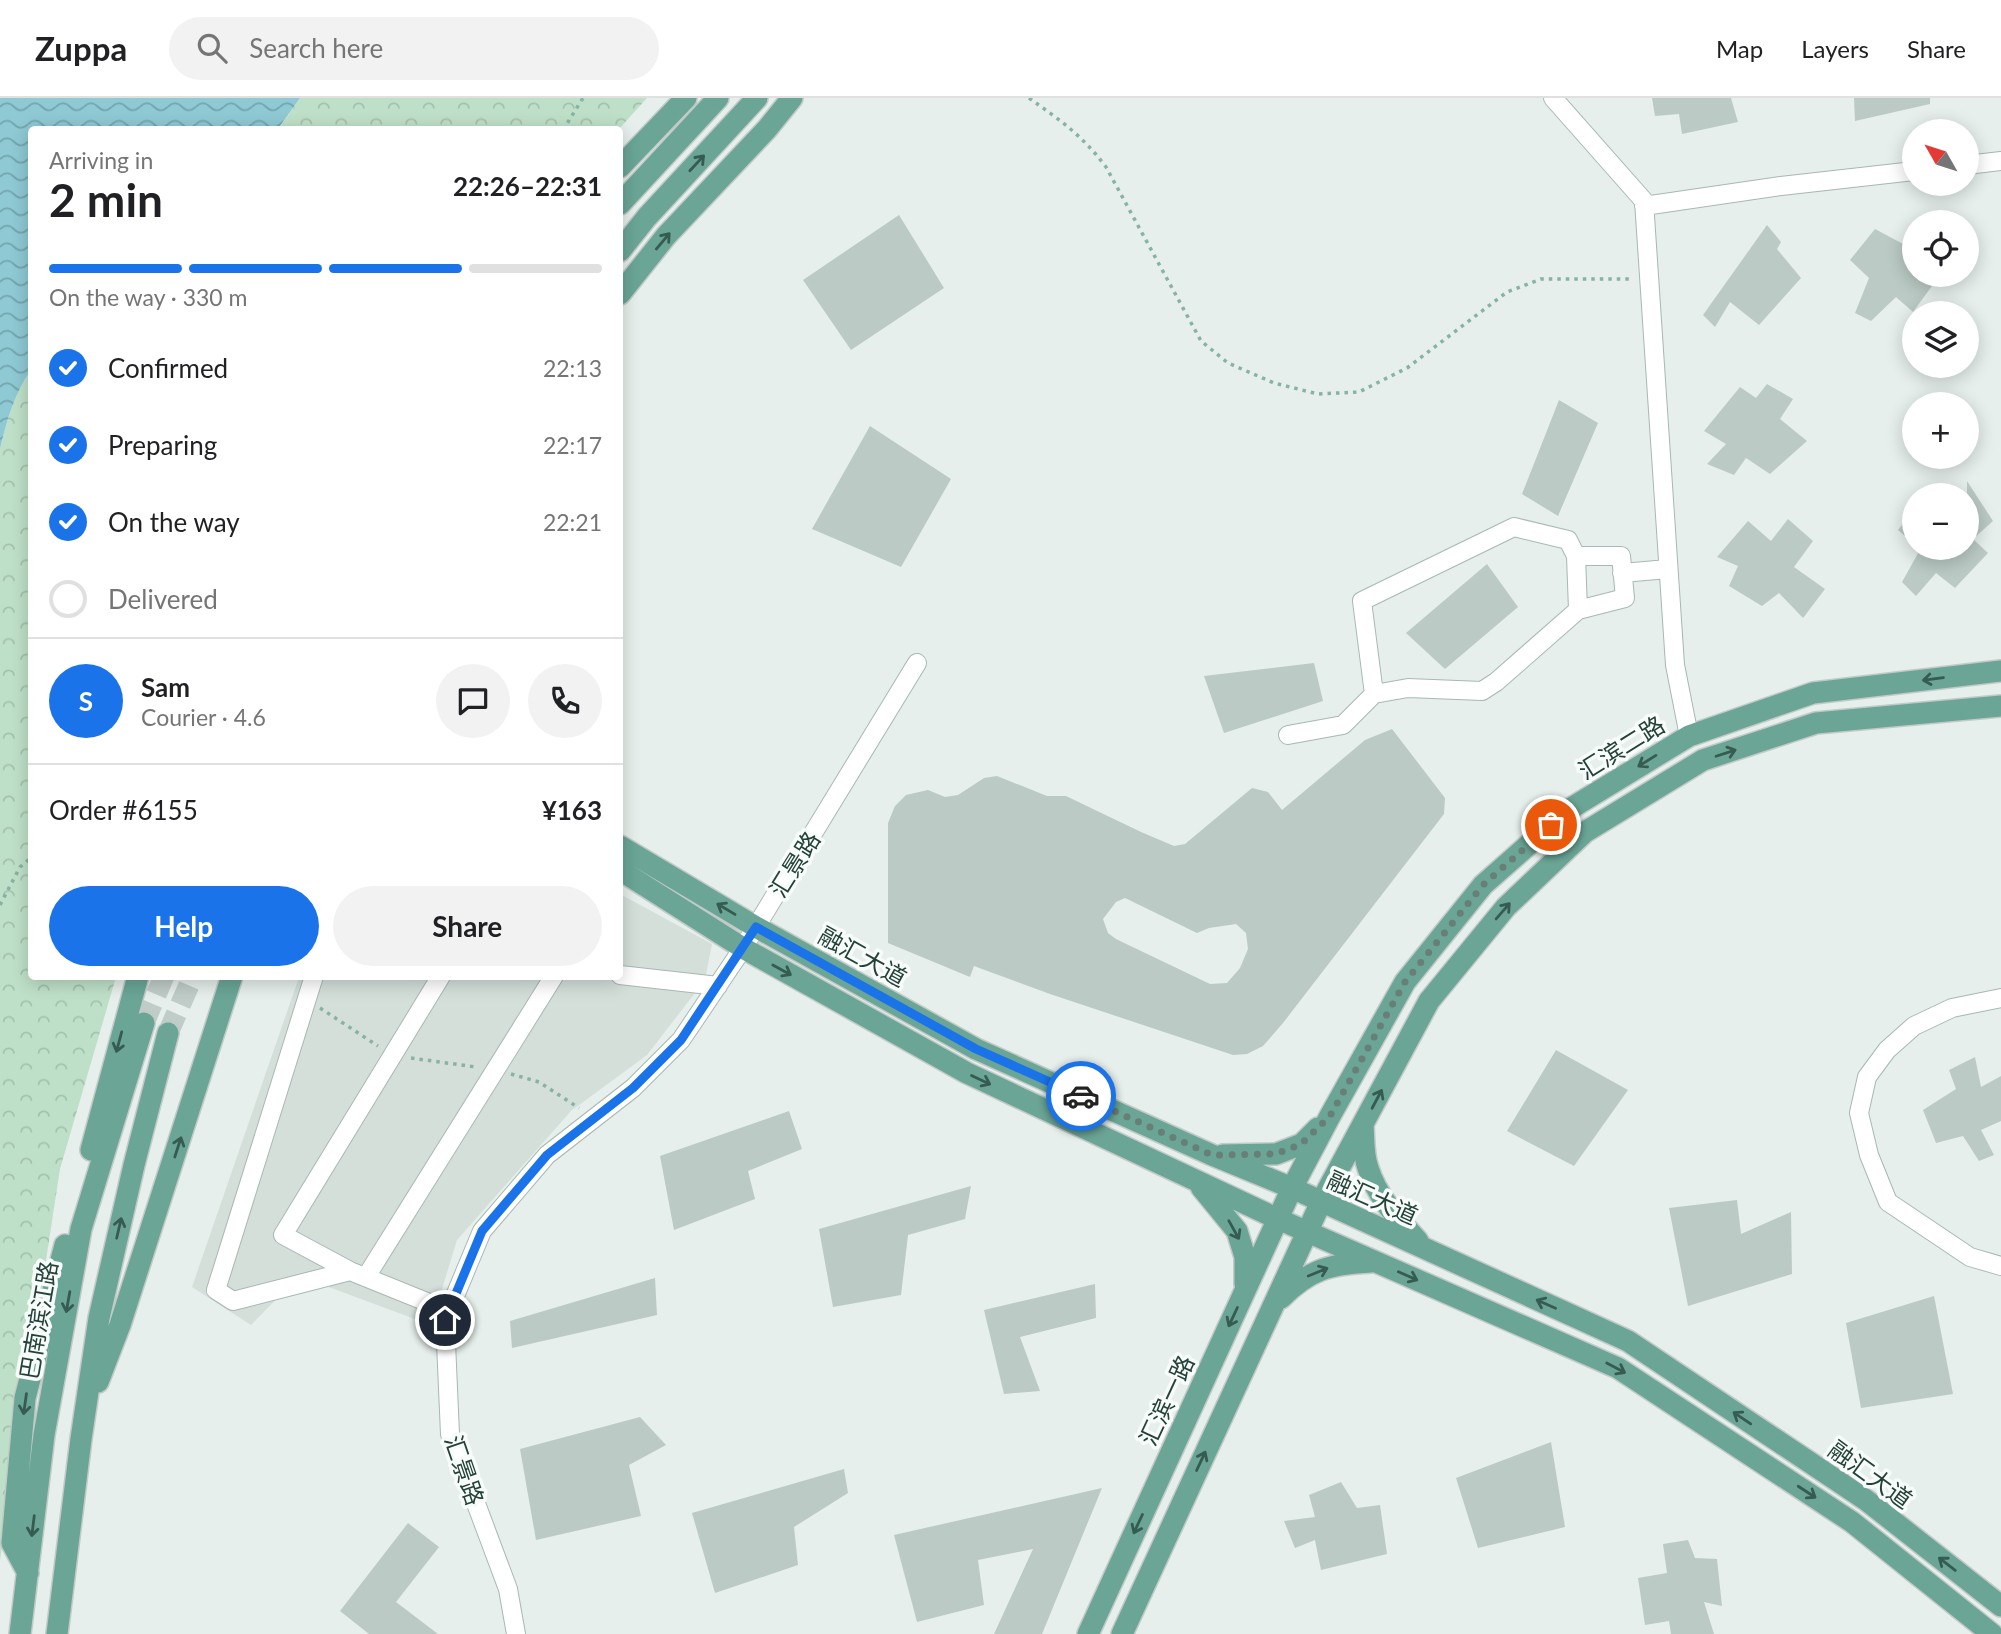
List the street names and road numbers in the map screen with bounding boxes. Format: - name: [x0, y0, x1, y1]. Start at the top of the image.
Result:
- street label: 汇滨二路: [1573, 709, 1669, 785]
- street label: 汇景路: [763, 826, 825, 902]
- street label: 融汇大道: [814, 920, 912, 992]
- street label: 融汇大道: [1323, 1164, 1423, 1230]
- street label: 巴南滨江路: [13, 1258, 63, 1382]
- street label: 汇滨一路: [1133, 1350, 1199, 1450]
- street label: 汇景路: [440, 1431, 490, 1509]
- street label: 融汇大道: [1824, 1434, 1918, 1514]

